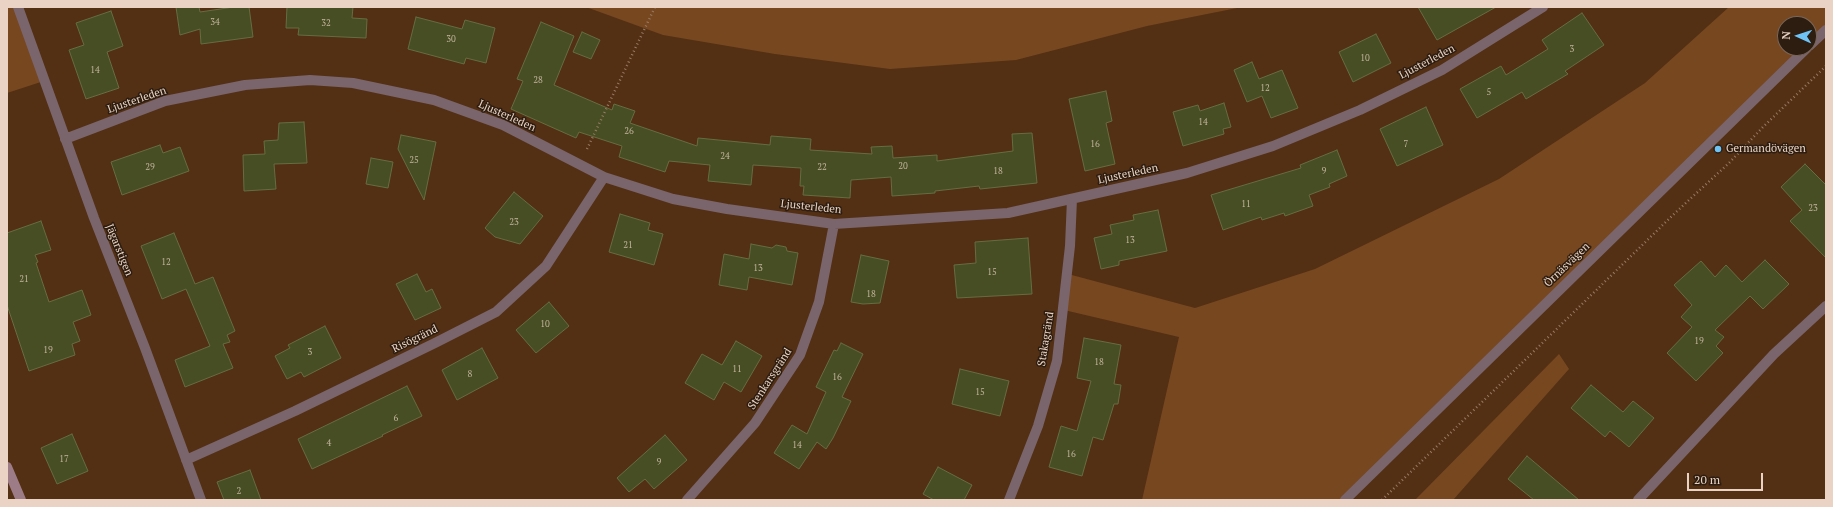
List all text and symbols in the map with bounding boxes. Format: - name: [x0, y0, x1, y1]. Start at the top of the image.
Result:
- north arrow: [1777, 16, 1817, 56]
- house number: 34: [210, 17, 220, 27]
- house number: 32: [321, 18, 331, 28]
- text: N: [1779, 31, 1793, 40]
- house number: 30: [446, 34, 456, 44]
- street label: Ljusterleden: [1397, 42, 1457, 82]
- house number: 3: [1570, 44, 1574, 54]
- house number: 10: [1360, 53, 1370, 63]
- house number: 14: [90, 65, 100, 75]
- house number: 28: [533, 75, 543, 85]
- house number: 12: [1260, 83, 1270, 93]
- street label: Ljusterleden: [106, 84, 168, 116]
- house number: 5: [1487, 87, 1491, 97]
- street label: Ljusterleden: [476, 98, 538, 134]
- house number: 14: [1198, 117, 1208, 127]
- house number: 26: [624, 126, 634, 136]
- house number: 16: [1090, 139, 1100, 149]
- house number: 7: [1404, 139, 1408, 149]
- place label: Germandövägen: [1726, 142, 1806, 156]
- marker: Germandövägen: [1713, 144, 1723, 154]
- house number: 24: [720, 151, 730, 161]
- house number: 25: [409, 155, 419, 165]
- house number: 20: [898, 161, 908, 171]
- street label: Ljusterleden: [1097, 161, 1159, 187]
- house number: 29: [145, 162, 155, 172]
- house number: 22: [817, 162, 827, 172]
- house number: 18: [993, 166, 1003, 176]
- house number: 9: [1322, 166, 1326, 176]
- street label: Ljusterleden: [780, 197, 842, 217]
- house number: 11: [1241, 199, 1251, 209]
- house number: 23: [1808, 203, 1818, 213]
- house number: 23: [509, 217, 519, 227]
- street label: Jägarstigen: [103, 222, 135, 278]
- house number: 13: [1125, 235, 1135, 245]
- house number: 21: [623, 240, 633, 250]
- street label: Örnäsvägen: [1541, 240, 1593, 290]
- house number: 12: [161, 257, 171, 267]
- house number: 13: [753, 263, 763, 273]
- house number: 15: [987, 267, 997, 277]
- house number: 21: [19, 274, 29, 284]
- house number: 18: [866, 289, 876, 299]
- street label: Stakagränd: [1035, 311, 1057, 367]
- house number: 10: [540, 319, 550, 329]
- street label: Risögränd: [390, 322, 440, 356]
- house number: 19: [1694, 336, 1704, 346]
- house number: 19: [43, 345, 53, 355]
- street label: Stenkarsgränd: [745, 346, 795, 412]
- house number: 3: [308, 347, 312, 357]
- house number: 18: [1094, 357, 1104, 367]
- house number: 11: [732, 364, 742, 374]
- house number: 8: [468, 369, 472, 379]
- house number: 16: [832, 372, 842, 382]
- house number: 15: [975, 387, 985, 397]
- house number: 6: [394, 413, 398, 423]
- house number: 4: [327, 438, 331, 448]
- house number: 14: [792, 440, 802, 450]
- house number: 16: [1066, 449, 1076, 459]
- house number: 17: [59, 454, 69, 464]
- house number: 9: [657, 457, 661, 467]
- scale bar: [1689, 465, 1765, 491]
- text: 20 m: [1694, 472, 1720, 487]
- house number: 2: [237, 486, 241, 496]

